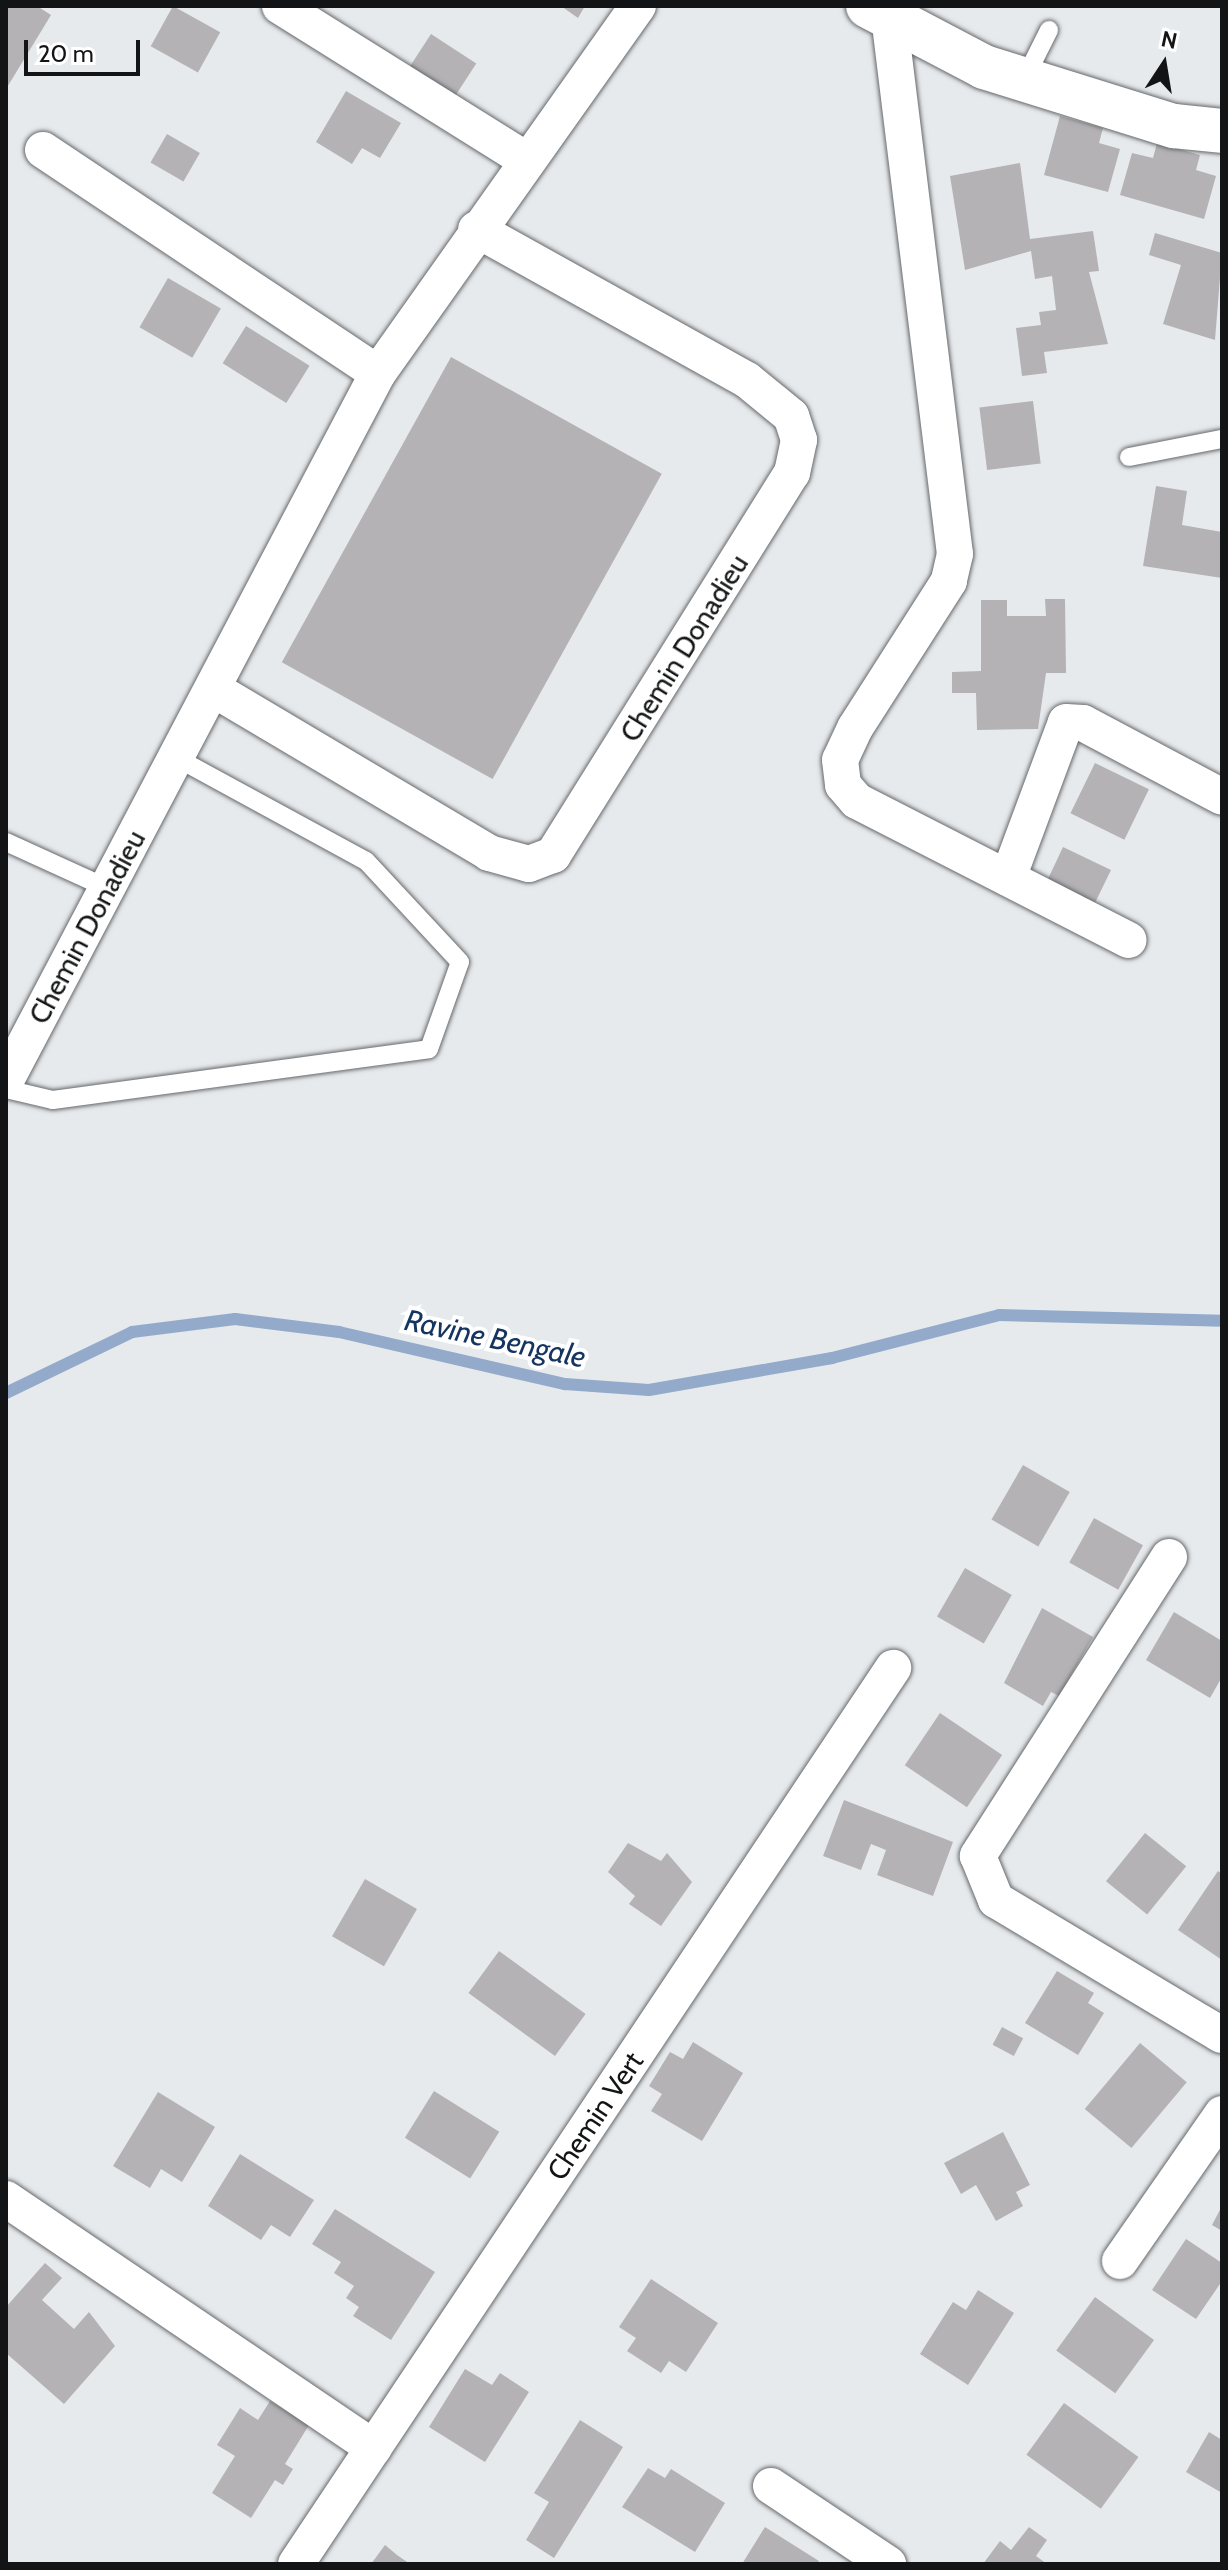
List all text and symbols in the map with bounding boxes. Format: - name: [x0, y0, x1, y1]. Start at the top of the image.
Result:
- scale bar: [28, 24, 144, 74]
- north arrow: [1124, 24, 1204, 104]
- text: N: [1159, 25, 1180, 55]
- text: 20 m: [38, 39, 94, 68]
- street label: Chemin Donadieu: [613, 548, 755, 748]
- street label: Chemin Donadieu: [22, 824, 152, 1030]
- water label: Ravine Bengale: [401, 1302, 589, 1376]
- street label: Chemin Vert: [540, 2046, 650, 2186]

